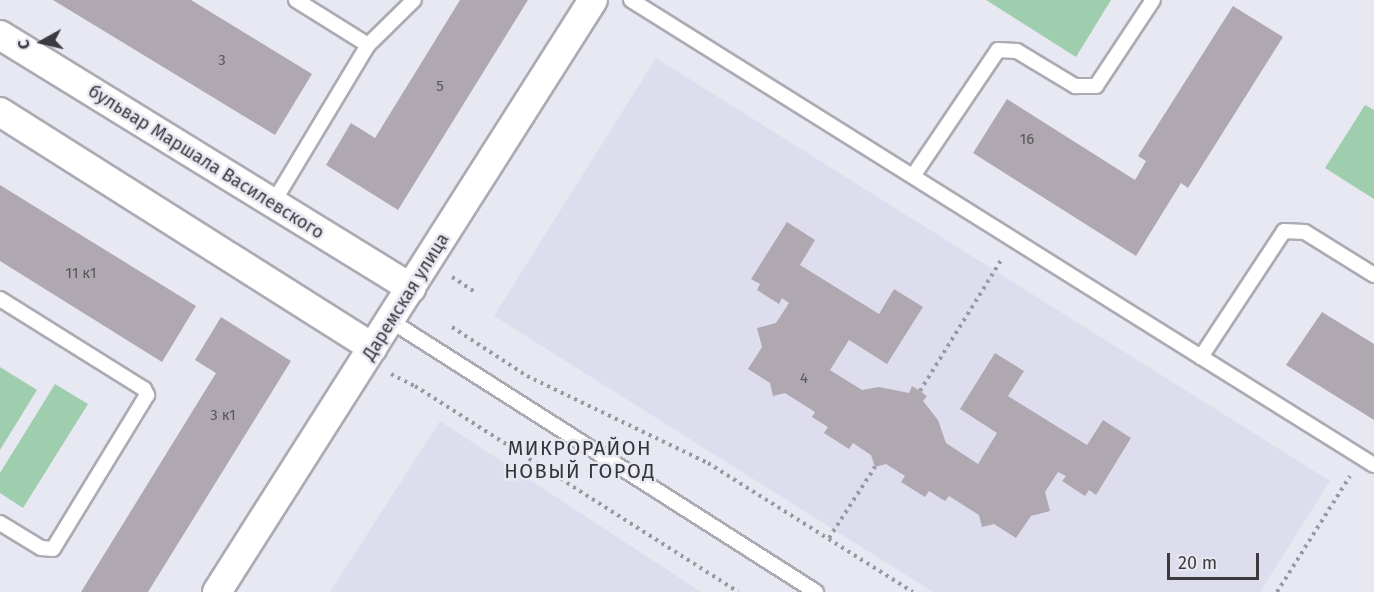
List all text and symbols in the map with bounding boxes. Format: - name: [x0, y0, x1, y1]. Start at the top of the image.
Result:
- north arrow: [12, 12, 72, 72]
- text: С: [14, 39, 34, 50]
- house number: 3: [218, 52, 226, 70]
- house number: 5: [436, 78, 444, 96]
- street label: бульвар Маршала Василевского: [84, 80, 328, 244]
- house number: 16: [1020, 131, 1034, 149]
- street label: Даремская улица: [358, 230, 454, 364]
- house number: 11 к1: [66, 265, 96, 283]
- house number: 4: [800, 370, 808, 388]
- house number: 3 к1: [210, 407, 236, 425]
- district label: МИКРОРАЙОН НОВЫЙ ГОРОД: [504, 437, 656, 484]
- scale bar: [1170, 541, 1262, 579]
- text: 20 m: [1178, 552, 1217, 574]

